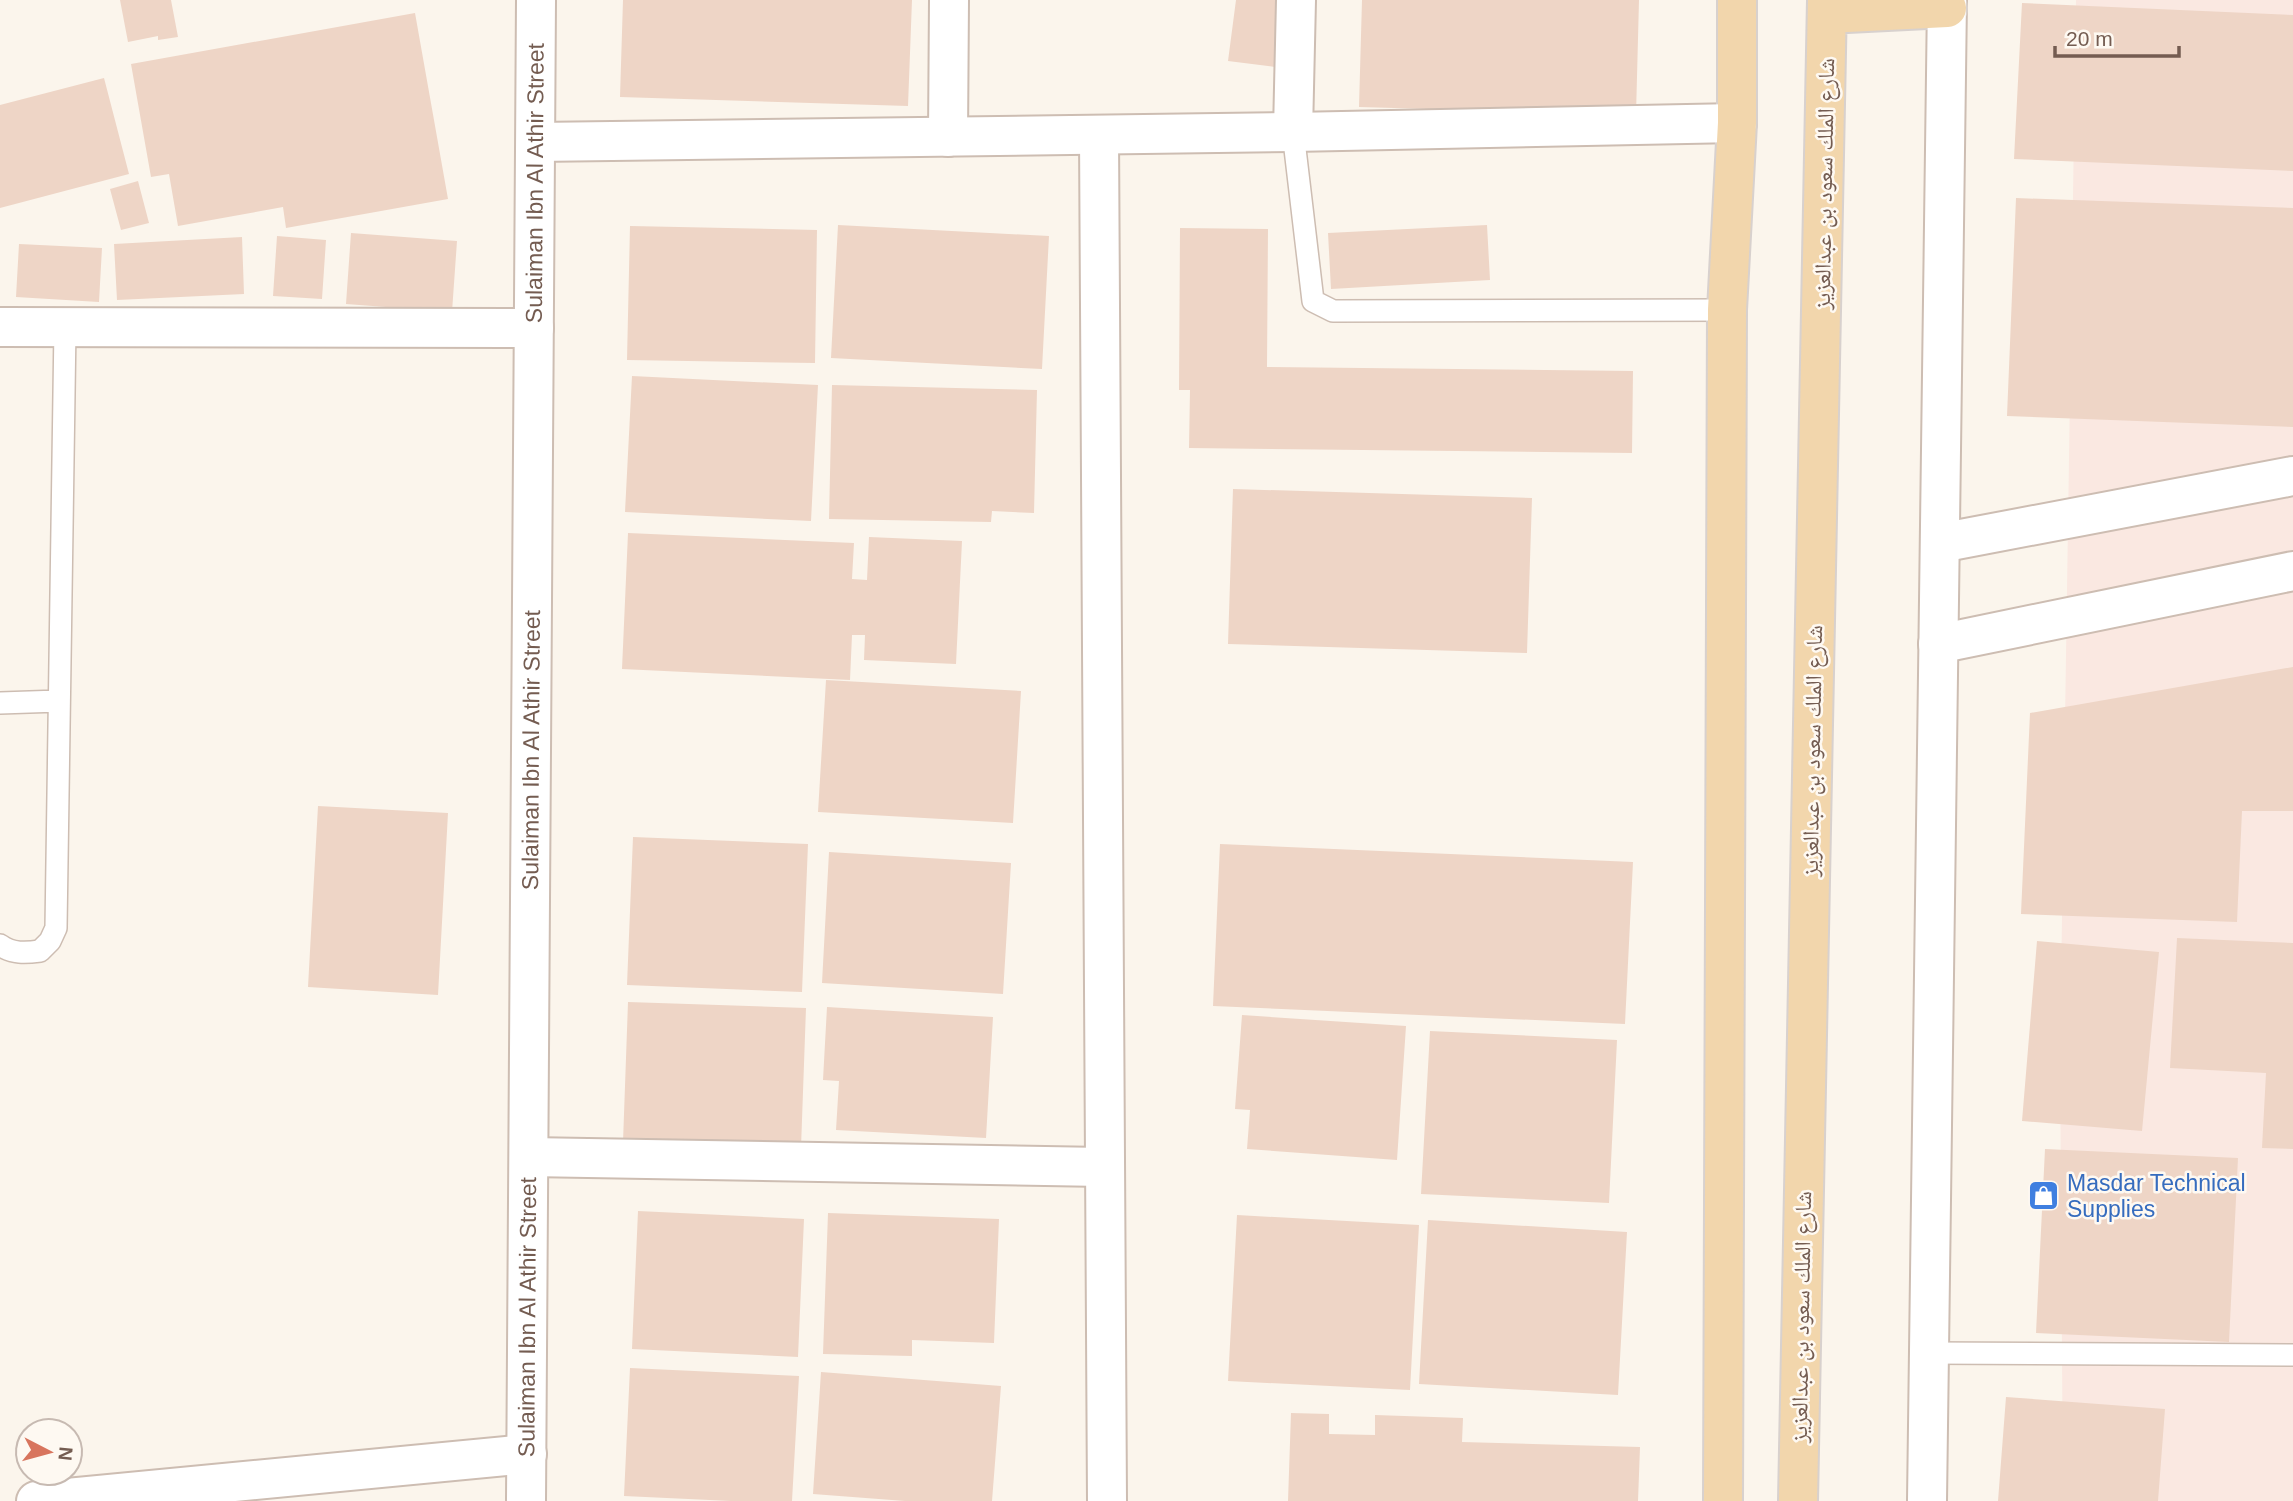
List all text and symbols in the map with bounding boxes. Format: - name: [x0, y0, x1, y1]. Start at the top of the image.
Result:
- scale bar: [2055, 14, 2179, 58]
- text: 20 m: [2066, 27, 2113, 50]
- street label: Sulaiman Ibn Al Athir Street: [521, 42, 549, 323]
- street label: شارع الملك سعود بن عبدالعزيز: [1809, 58, 1841, 311]
- street label: Sulaiman Ibn Al Athir Street: [517, 609, 545, 890]
- street label: شارع الملك سعود بن عبدالعزيز: [1797, 625, 1829, 878]
- place label: Masdar Technical Supplies: [2067, 1170, 2246, 1222]
- street label: Sulaiman Ibn Al Athir Street: [513, 1176, 541, 1457]
- shop icon: Masdar Technical Supplies: [2027, 1179, 2061, 1213]
- street label: شارع الملك سعود بن عبدالعزيز: [1786, 1191, 1818, 1444]
- north arrow: [14, 1417, 84, 1487]
- text: N: [54, 1446, 77, 1462]

